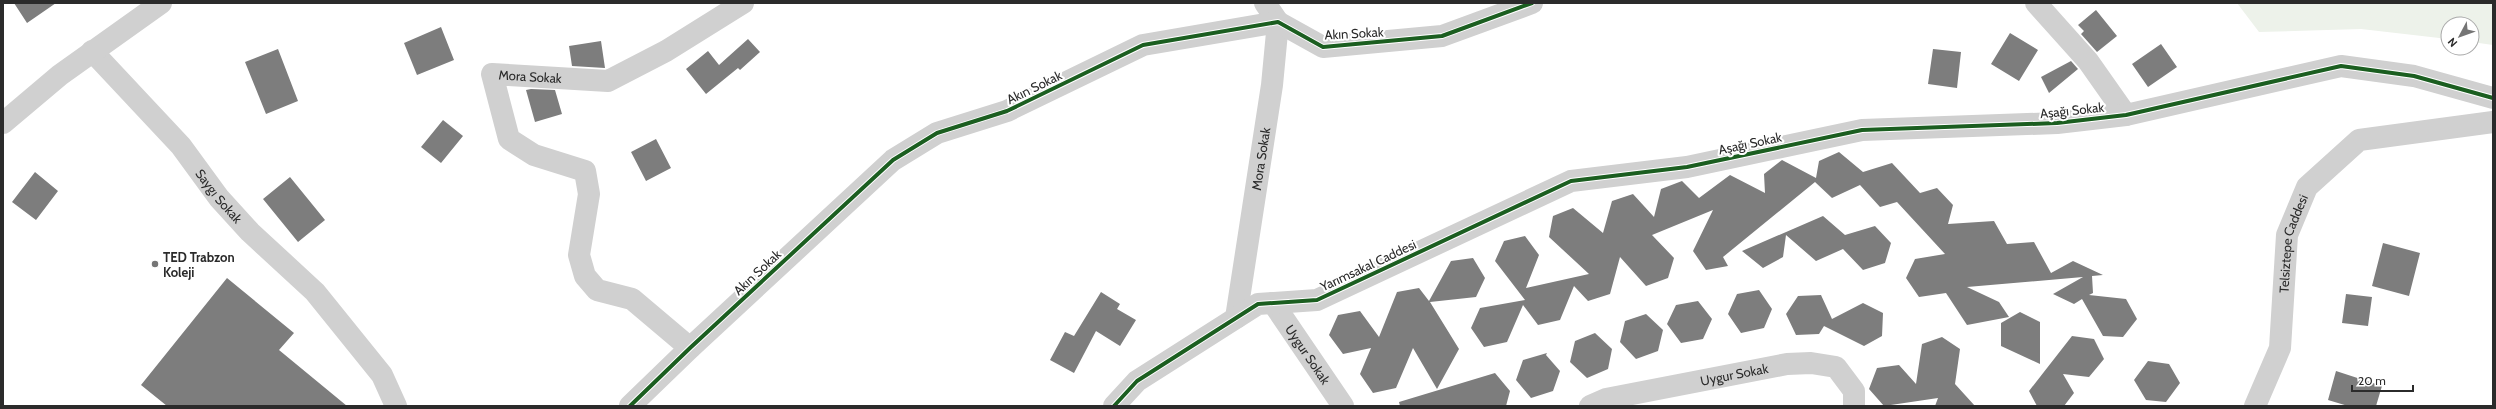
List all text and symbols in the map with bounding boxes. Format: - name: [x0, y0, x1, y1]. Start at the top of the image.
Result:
- north arrow: [2440, 16, 2480, 56]
- street label: Akın Sokak: [1324, 23, 1384, 43]
- text: N: [2445, 35, 2460, 50]
- street label: Mora Sokak: [498, 66, 562, 86]
- street label: Akın Sokak: [1004, 67, 1064, 107]
- street label: Aşağı Sokak: [2039, 99, 2105, 121]
- street label: Mora Sokak: [1248, 126, 1273, 191]
- street label: Aşağı Sokak: [1717, 128, 1783, 158]
- street label: Saygı Sokak: [192, 166, 246, 226]
- street label: Telsiztepe Caddesi: [2275, 192, 2311, 293]
- street label: Yarımsakal Caddesi: [1317, 236, 1419, 295]
- street label: Akın Sokak: [730, 246, 784, 298]
- place label: TED Trabzon Koleji: [163, 249, 235, 280]
- marker: TED Trabzon Koleji: [150, 259, 160, 269]
- street label: Uygur Sokak: [1282, 321, 1334, 387]
- street label: Uygur Sokak: [1699, 360, 1770, 389]
- scale bar: [2352, 367, 2413, 393]
- text: 20 m: [2358, 373, 2386, 388]

